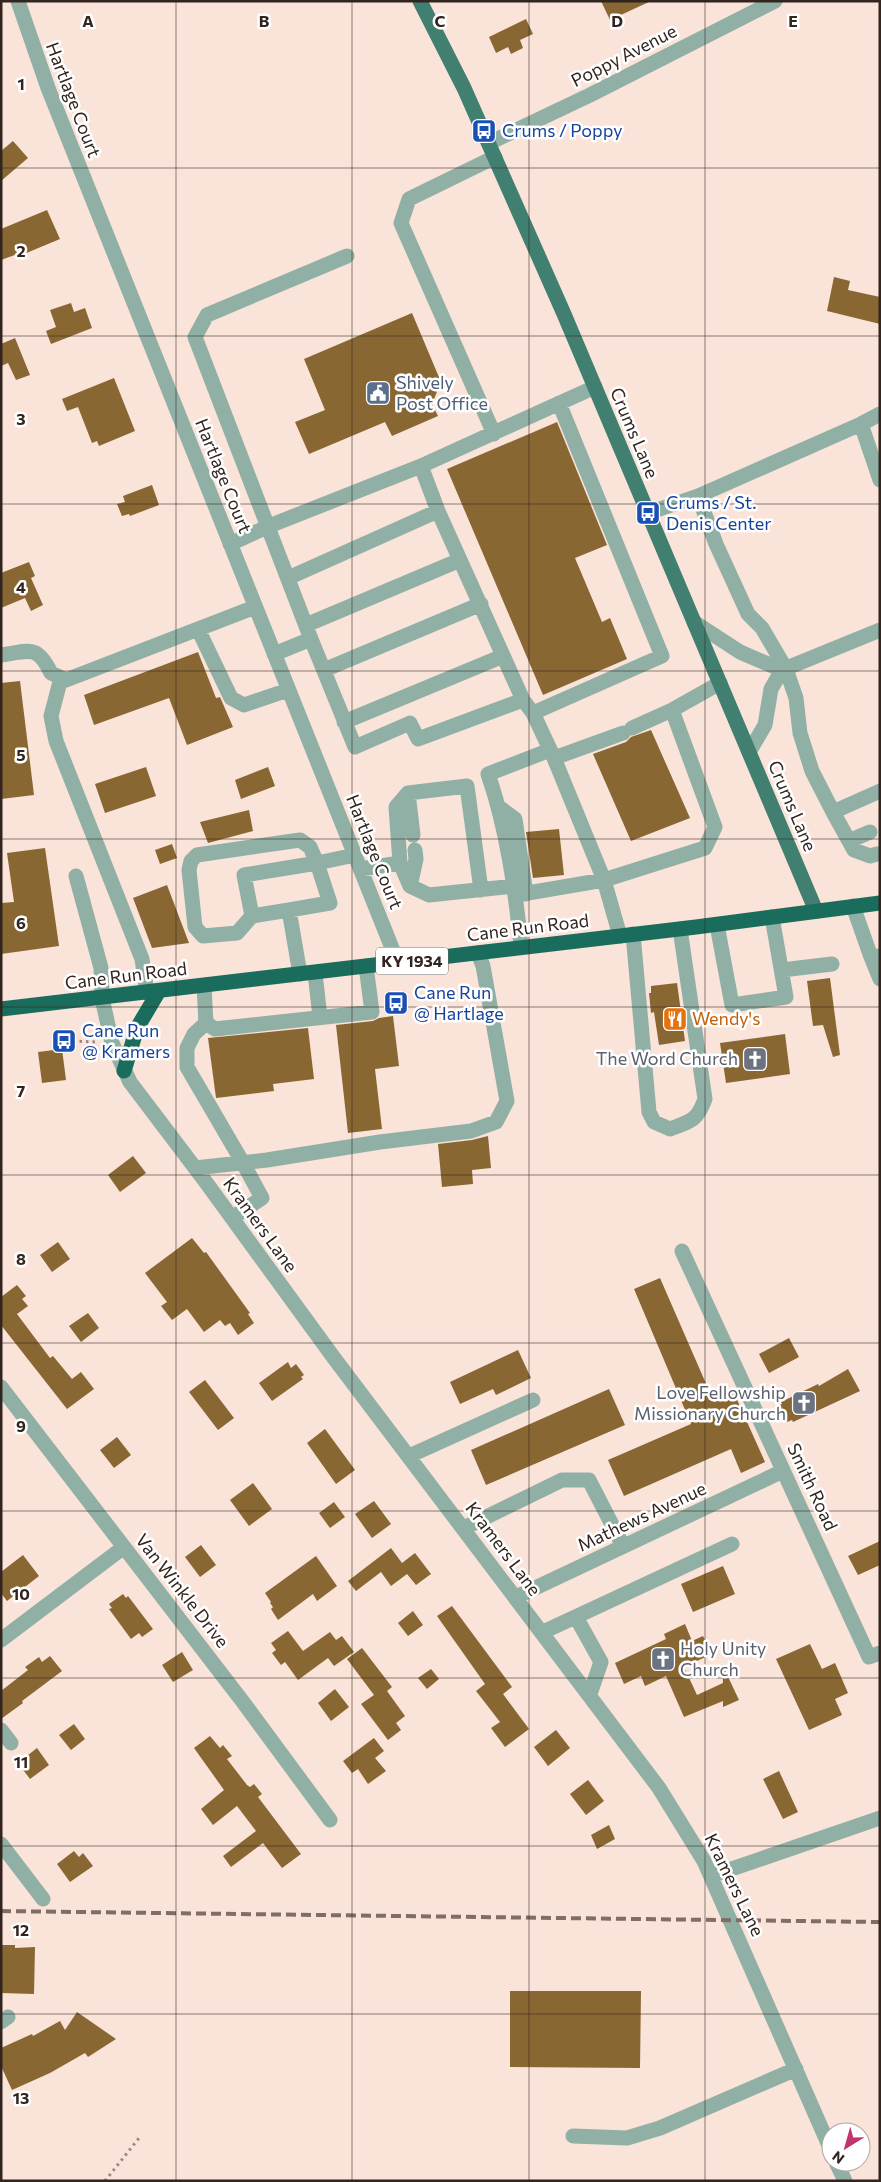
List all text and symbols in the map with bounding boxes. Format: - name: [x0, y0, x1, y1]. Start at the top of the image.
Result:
- text: A: [82, 11, 94, 30]
- text: B: [259, 11, 270, 30]
- text: C: [435, 11, 446, 30]
- text: D: [611, 11, 623, 30]
- text: E: [788, 11, 798, 30]
- street label: Poppy Avenue: [567, 19, 680, 91]
- street label: Hartlage Court: [42, 39, 106, 160]
- text: 1: [17, 74, 25, 93]
- bus stop icon: Crums / Poppy: [471, 118, 497, 144]
- place label: Crums / Poppy: [502, 119, 623, 141]
- text: 2: [16, 241, 26, 260]
- place label: Shively Post Office: [396, 371, 488, 414]
- public building icon: Shively Post Office: [365, 380, 391, 406]
- street label: Crums Lane: [606, 384, 664, 481]
- text: 3: [16, 409, 26, 428]
- street label: Hartlage Court: [191, 415, 257, 536]
- place label: Crums / St. Denis Center: [666, 491, 771, 534]
- bus stop icon: Crums / St. Denis Center: [635, 500, 661, 526]
- text: 4: [16, 577, 26, 596]
- text: 5: [16, 745, 26, 764]
- street label: Crums Lane: [764, 757, 822, 854]
- street label: Hartlage Court: [342, 791, 408, 912]
- street label: Cane Run Road: [466, 909, 590, 945]
- text: 6: [16, 913, 26, 932]
- road number: KY 1934: [376, 948, 448, 974]
- street label: Cane Run Road: [64, 957, 188, 993]
- place label: Cane Run @ Hartlage: [414, 981, 504, 1024]
- bus stop icon: Cane Run @ Hartlage: [383, 990, 409, 1016]
- restaurant icon: Wendy's: [662, 1006, 688, 1032]
- place label: Wendy's: [692, 1007, 760, 1029]
- place label: Cane Run @ Kramers: [82, 1019, 170, 1062]
- bus stop icon: Cane Run @ Kramers: [51, 1028, 77, 1054]
- church icon: The Word Church: [742, 1046, 768, 1072]
- place label: The Word Church: [596, 1047, 738, 1069]
- text: 7: [17, 1081, 26, 1100]
- street label: Kramers Lane: [219, 1173, 303, 1276]
- text: 8: [16, 1249, 26, 1268]
- place label: Love Fellowship Missionary Church: [634, 1381, 786, 1424]
- church icon: Love Fellowship Missionary Church: [791, 1390, 817, 1416]
- text: 9: [16, 1416, 26, 1435]
- street label: Smith Road: [783, 1439, 843, 1534]
- street label: Mathews Avenue: [574, 1477, 709, 1556]
- street label: Kramers Lane: [461, 1497, 546, 1600]
- street label: Van Winkle Drive: [131, 1529, 234, 1652]
- text: 10: [12, 1584, 30, 1603]
- place label: Holy Unity Church: [680, 1637, 766, 1680]
- church icon: Holy Unity Church: [650, 1646, 676, 1672]
- text: 11: [14, 1752, 28, 1771]
- street label: Kramers Lane: [701, 1830, 769, 1940]
- text: 12: [13, 1920, 29, 1939]
- text: 13: [13, 2088, 29, 2107]
- north arrow: [821, 2122, 871, 2172]
- text: N: [829, 2148, 847, 2168]

